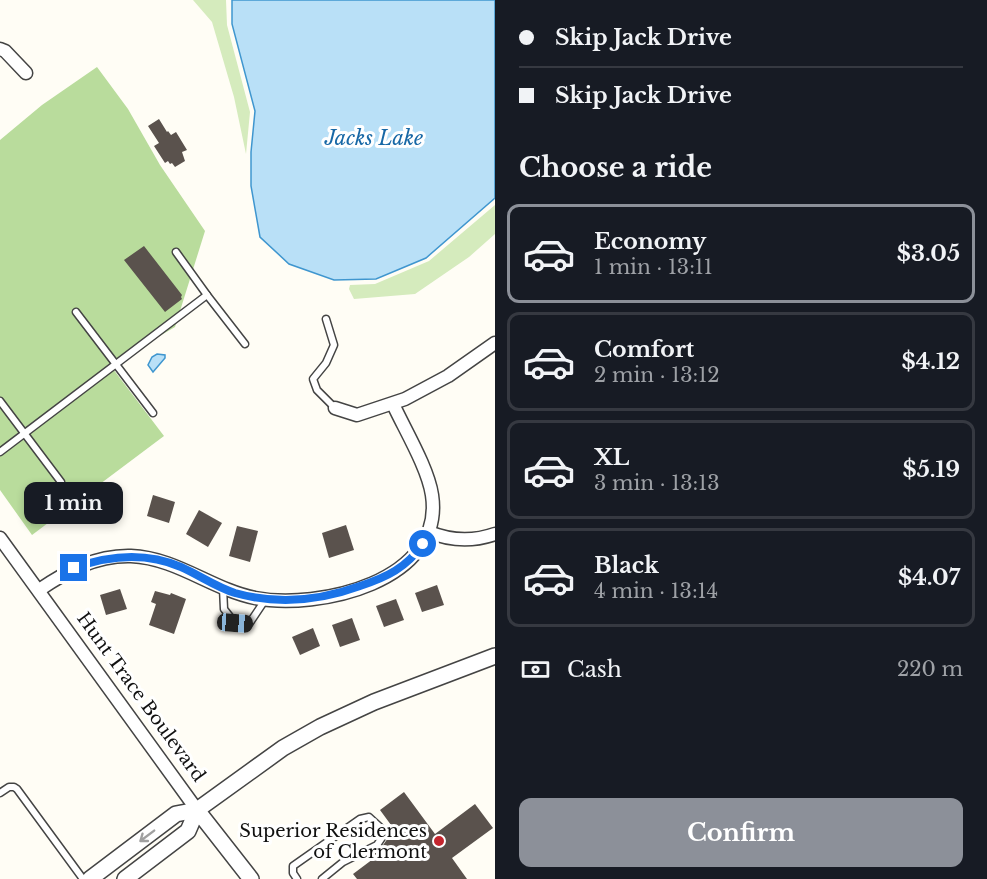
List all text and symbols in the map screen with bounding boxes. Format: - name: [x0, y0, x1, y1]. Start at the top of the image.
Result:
- text: Skip Jack Drive: [555, 24, 732, 51]
- text: Skip Jack Drive: [555, 82, 732, 109]
- water label: Jacks Lake: [324, 126, 423, 150]
- text: Choose a ride: [519, 151, 712, 184]
- icon: car: [522, 227, 576, 281]
- text: Economy: [594, 228, 706, 255]
- text: $3.05: [897, 240, 960, 267]
- text: 1 min · 13:11: [594, 255, 713, 279]
- icon: car: [522, 335, 576, 389]
- text: Comfort: [594, 336, 694, 363]
- text: $4.12: [902, 348, 960, 375]
- text: 2 min · 13:12: [594, 363, 719, 387]
- icon: car: [522, 443, 576, 497]
- text: XL: [594, 444, 629, 471]
- text: $5.19: [903, 456, 960, 483]
- text: 3 min · 13:13: [594, 471, 719, 495]
- callout: 1 min: [25, 481, 124, 523]
- text: 1 min: [45, 491, 102, 515]
- route start: [409, 530, 436, 557]
- icon: car: [522, 551, 576, 605]
- text: Black: [594, 552, 659, 579]
- route end: [60, 554, 87, 581]
- text: $4.07: [898, 564, 960, 591]
- text: 4 min · 13:14: [594, 579, 718, 603]
- street label: Hunt Trace Boulevard: [72, 608, 210, 786]
- car: [216, 613, 254, 633]
- icon: cash: [519, 653, 552, 686]
- text: Cash: [567, 656, 622, 683]
- text: 220 m: [897, 657, 963, 681]
- button: Confirm: [519, 798, 963, 867]
- place label: Superior Residences of Clermont: [239, 820, 427, 863]
- one-way arrow: [139, 830, 155, 843]
- marker: Superior Residences of Clermont: [432, 834, 446, 848]

